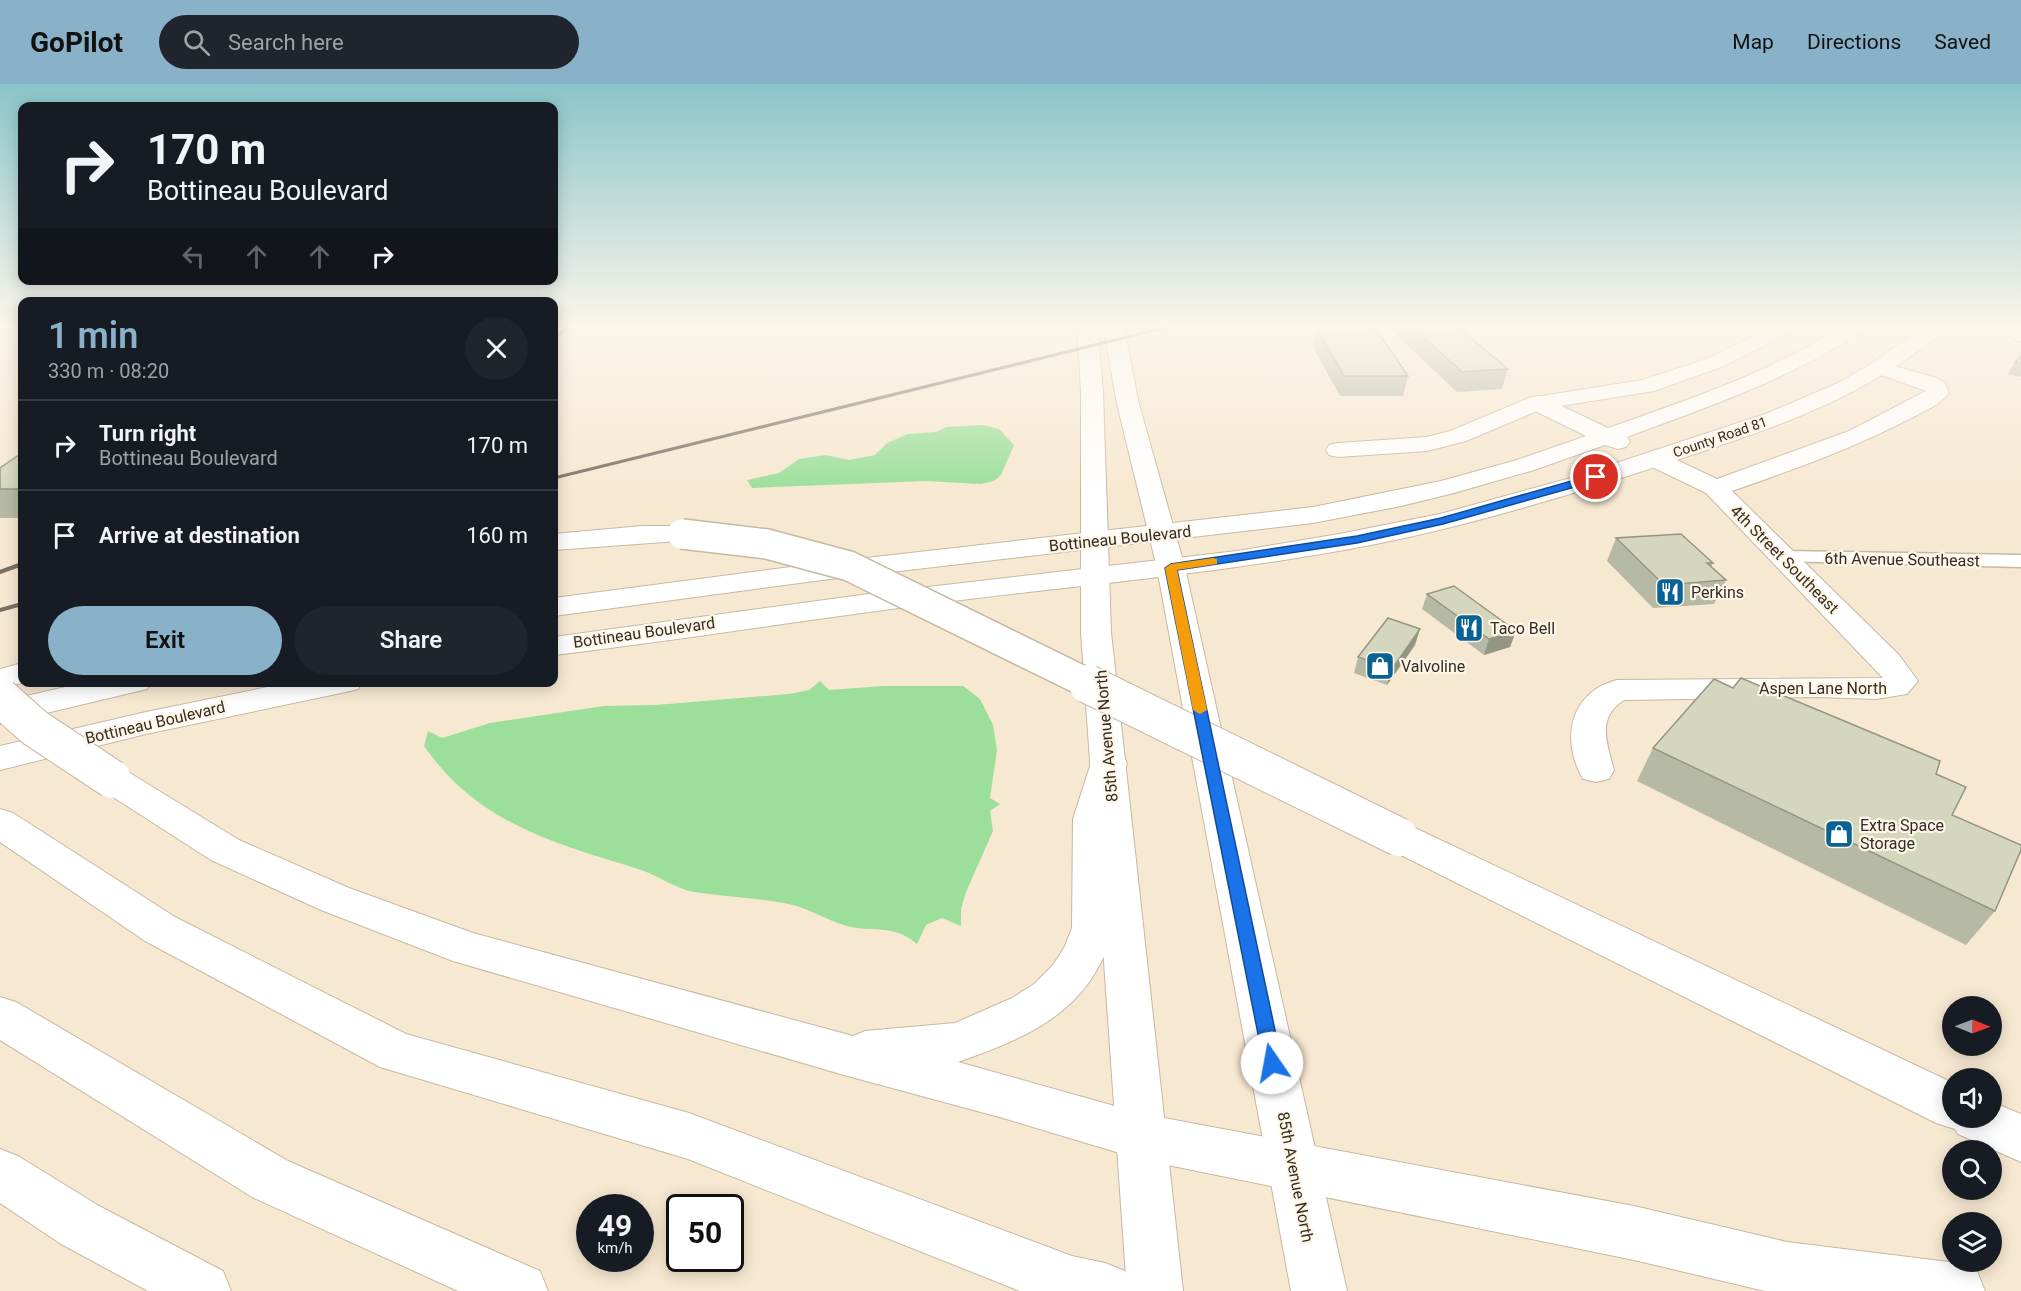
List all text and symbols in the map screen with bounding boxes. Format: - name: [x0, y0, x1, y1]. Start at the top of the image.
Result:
- search box: [159, 15, 579, 69]
- text: GoPilot: [30, 26, 123, 59]
- icon: search: [180, 26, 213, 59]
- text: Search here: [228, 30, 344, 55]
- text: Map: [1732, 30, 1774, 54]
- text: Directions: [1807, 30, 1901, 54]
- text: Saved: [1934, 30, 1991, 54]
- text: 170 m: [147, 125, 266, 174]
- icon: right: [48, 126, 126, 204]
- text: Bottineau Boulevard: [147, 175, 388, 207]
- icon: left: [177, 240, 210, 273]
- icon: ahead: [240, 240, 273, 273]
- icon: ahead: [303, 240, 336, 273]
- icon: right: [366, 240, 399, 273]
- text: 1 min: [48, 315, 138, 357]
- button: close: [465, 317, 528, 380]
- text: 330 m · 08:20: [48, 359, 169, 383]
- street label: County Road 81: [1671, 413, 1769, 461]
- text: Turn right: [99, 421, 196, 446]
- icon: right: [48, 429, 81, 462]
- text: 170 m: [466, 433, 528, 458]
- text: Bottineau Boulevard: [99, 446, 278, 470]
- pin: [1570, 451, 1621, 502]
- icon: arrive: [1579, 460, 1612, 493]
- street label: 4th Street Southeast: [1727, 501, 1843, 617]
- icon: arrive: [48, 519, 81, 552]
- street label: Bottineau Boulevard: [1048, 522, 1192, 555]
- text: Arrive at destination: [99, 523, 300, 548]
- text: 160 m: [466, 523, 528, 548]
- street label: 6th Avenue Southeast: [1824, 549, 1980, 570]
- restaurant icon: Perkins: [1654, 576, 1686, 608]
- place label: Perkins: [1691, 583, 1744, 602]
- button: Exit: [48, 606, 282, 675]
- button: Share: [294, 606, 528, 675]
- restaurant icon: Taco Bell: [1453, 612, 1485, 644]
- street label: Bottineau Boulevard: [572, 613, 716, 652]
- place label: Taco Bell: [1490, 619, 1555, 638]
- shop icon: Valvoline: [1364, 650, 1396, 682]
- place label: Valvoline: [1401, 657, 1465, 676]
- street label: 85th Avenue North: [1091, 669, 1122, 803]
- street label: Aspen Lane North: [1759, 679, 1887, 698]
- street label: Bottineau Boulevard: [83, 697, 227, 748]
- place label: Extra Space Storage: [1860, 816, 1944, 853]
- shop icon: Extra Space Storage: [1823, 818, 1855, 850]
- north arrow: [1942, 996, 2002, 1056]
- map controls: [1942, 996, 2002, 1272]
- position arrow: [1240, 1031, 1304, 1095]
- button: sound: [1942, 1068, 2002, 1128]
- street label: 85th Avenue North: [1274, 1110, 1317, 1244]
- button: search: [1942, 1140, 2002, 1200]
- speed limit sign: 50: [666, 1194, 744, 1272]
- text: 49: [598, 1208, 632, 1243]
- button: layers: [1942, 1212, 2002, 1272]
- text: km/h: [597, 1239, 633, 1257]

